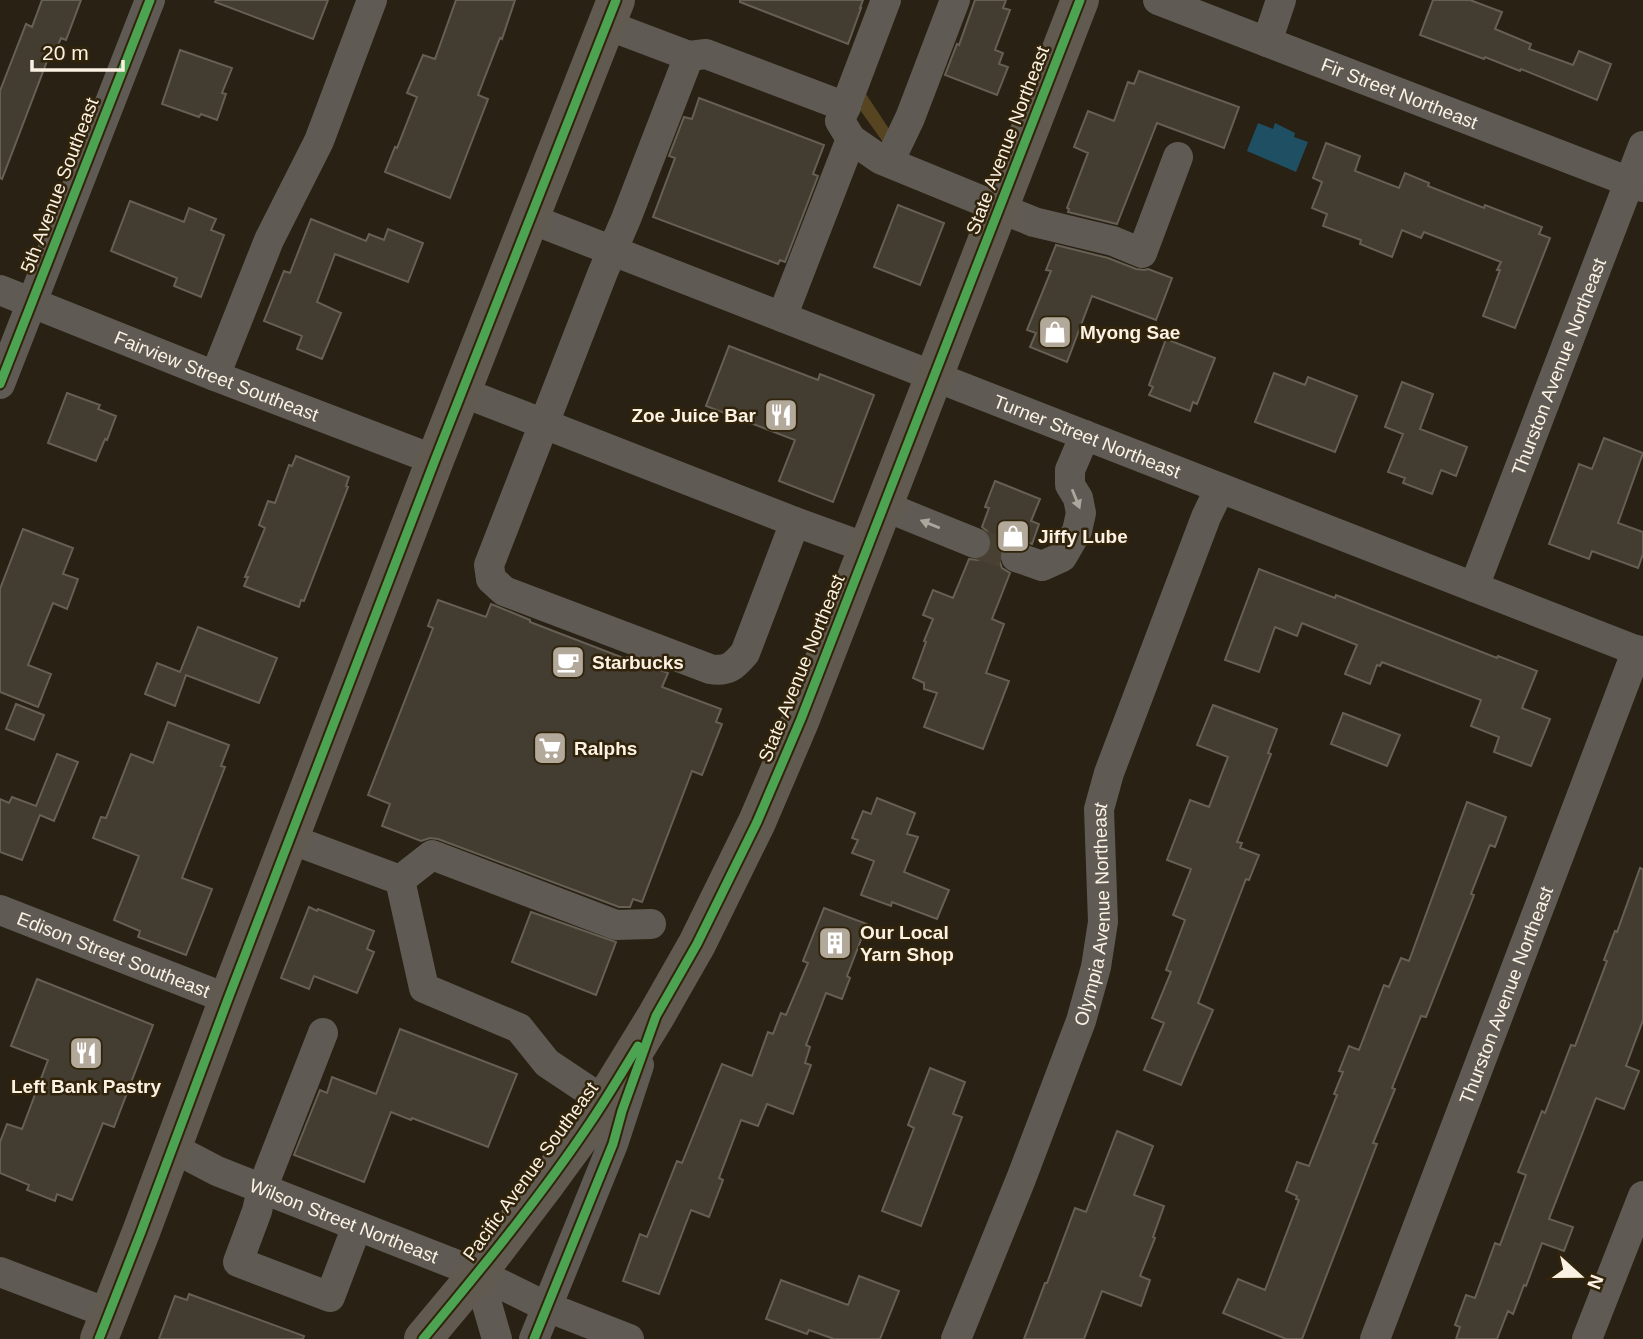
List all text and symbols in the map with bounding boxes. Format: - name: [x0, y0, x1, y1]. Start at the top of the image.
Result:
- scale bar: [32, 28, 122, 72]
- text: 20 m: [42, 41, 89, 64]
- street label: State Avenue Northeast: [962, 42, 1053, 237]
- street label: Fir Street Northeast: [1318, 54, 1481, 134]
- street label: 5th Avenue Southeast: [16, 94, 103, 276]
- street label: Thurston Avenue Northeast: [1508, 254, 1610, 478]
- shop icon: Myong Sae: [1036, 313, 1074, 351]
- place label: Myong Sae: [1080, 322, 1180, 343]
- street label: Fairview Street Southeast: [111, 327, 322, 426]
- street label: Turner Street Northeast: [990, 391, 1184, 483]
- restaurant icon: Zoe Juice Bar: [762, 396, 800, 434]
- place label: Zoe Juice Bar: [631, 405, 757, 426]
- one-way arrow: [1070, 489, 1082, 509]
- shop icon: Jiffy Lube: [994, 517, 1032, 555]
- one-way arrow: [919, 519, 940, 530]
- place label: Jiffy Lube: [1038, 526, 1128, 547]
- street label: State Avenue Northeast: [754, 571, 849, 765]
- cafe icon: Starbucks: [549, 643, 587, 681]
- place label: Starbucks: [592, 652, 684, 673]
- supermarket icon: Ralphs: [531, 729, 569, 767]
- place label: Ralphs: [574, 738, 637, 759]
- street label: Olympia Avenue Northeast: [1070, 799, 1114, 1028]
- street label: Thurston Avenue Northeast: [1455, 883, 1557, 1107]
- street label: Edison Street Southeast: [14, 908, 213, 1002]
- place label: Our Local Yarn Shop: [860, 922, 954, 965]
- building icon: Our Local Yarn Shop: [816, 924, 854, 962]
- restaurant icon: Left Bank Pastry: [67, 1034, 105, 1072]
- place label: Left Bank Pastry: [11, 1076, 161, 1097]
- street label: Pacific Avenue Southeast: [459, 1078, 603, 1264]
- street label: Wilson Street Northeast: [246, 1175, 442, 1268]
- north arrow: [1545, 1241, 1615, 1311]
- text: N: [1583, 1272, 1608, 1292]

